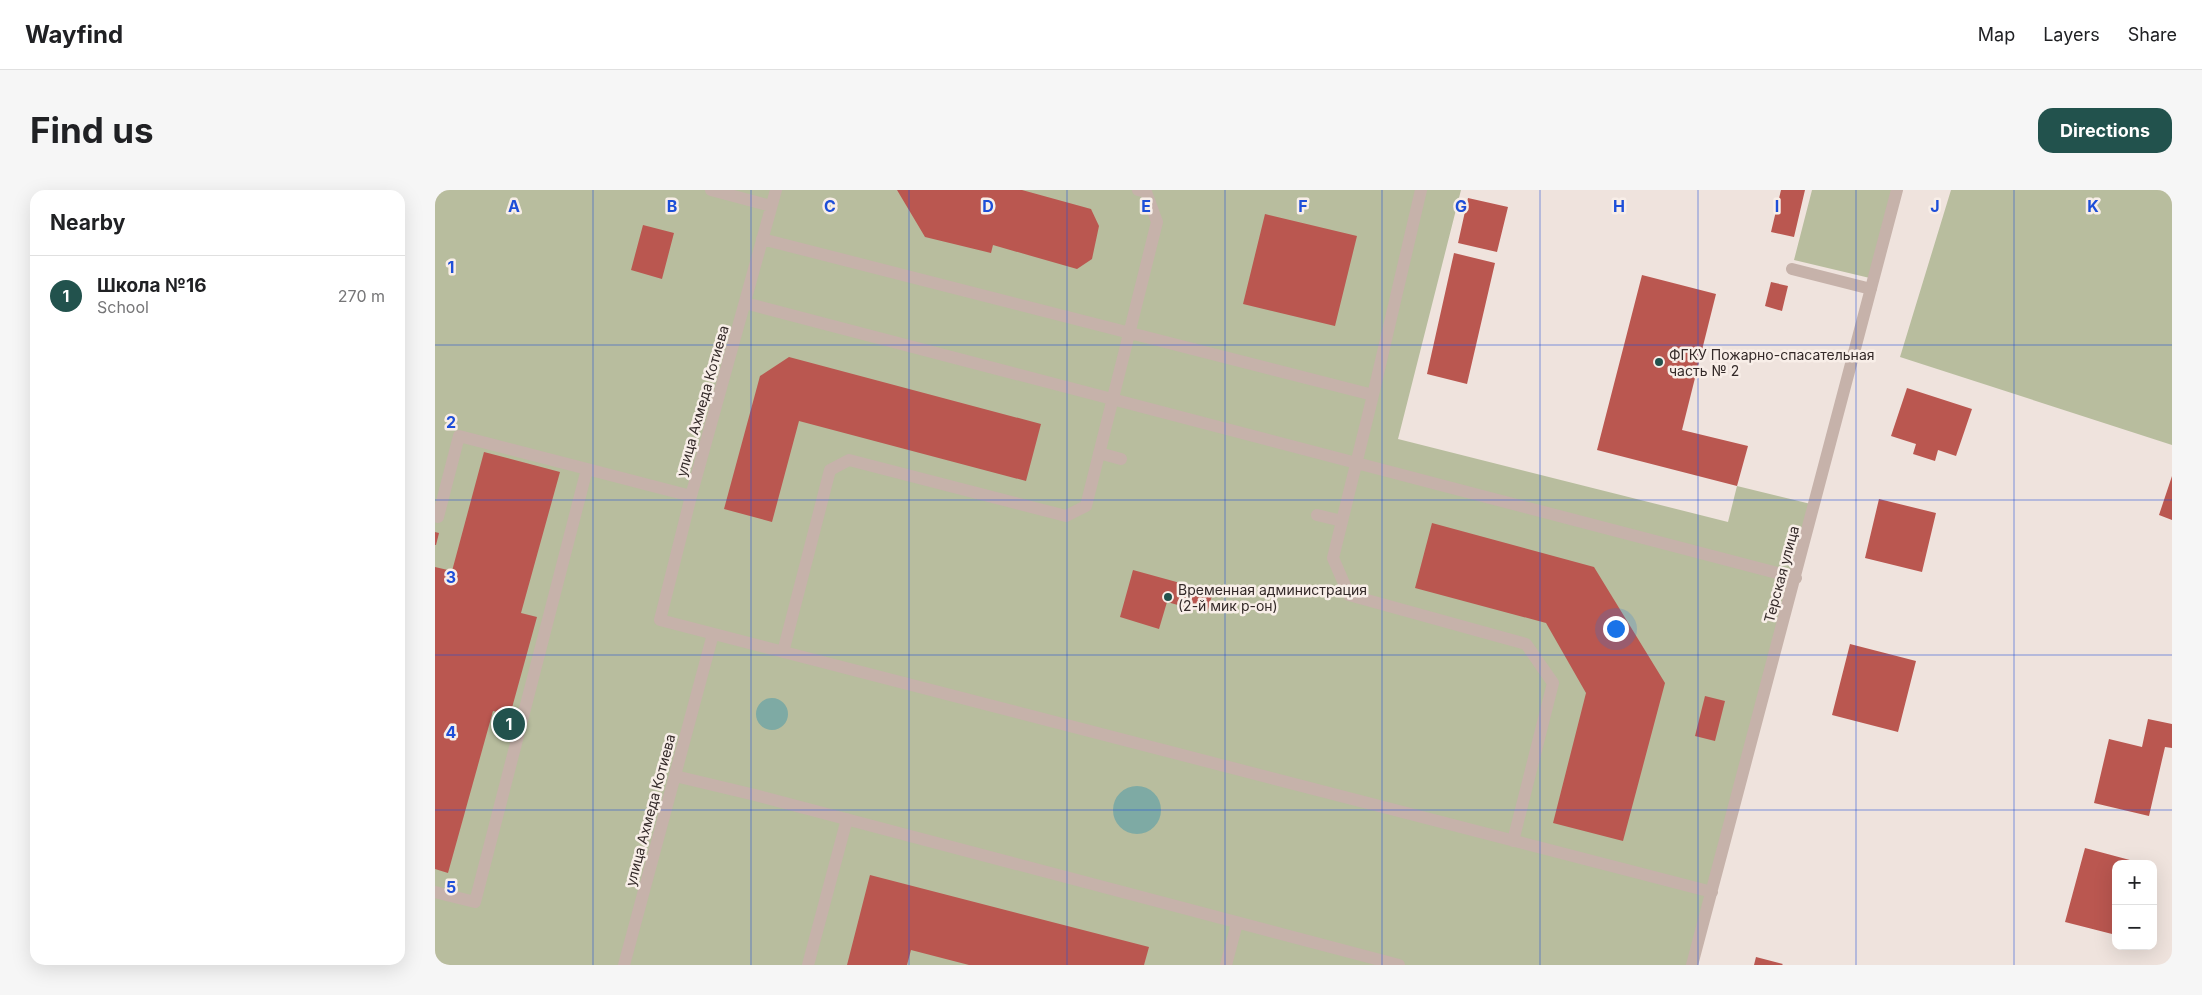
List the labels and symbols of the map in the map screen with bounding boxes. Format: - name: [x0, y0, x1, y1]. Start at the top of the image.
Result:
- text: A: [508, 196, 520, 216]
- text: B: [667, 196, 677, 216]
- text: C: [824, 196, 836, 216]
- text: D: [982, 196, 994, 216]
- text: E: [1141, 196, 1151, 216]
- text: F: [1298, 196, 1308, 216]
- text: G: [1455, 196, 1467, 216]
- text: H: [1613, 196, 1625, 216]
- text: I: [1775, 196, 1779, 216]
- text: J: [1930, 196, 1940, 216]
- text: K: [2087, 196, 2099, 216]
- text: 1: [448, 257, 454, 277]
- street label: улица Ахмеда Котиева: [672, 323, 732, 479]
- place label: ФГКУ Пожарно-спасательная часть № 2: [1669, 346, 1875, 379]
- marker: ФГКУ Пожарно-спасательная часть № 2: [1653, 356, 1665, 368]
- text: 2: [446, 412, 456, 432]
- street label: Терская улица: [1760, 524, 1802, 624]
- text: 3: [446, 567, 456, 587]
- place label: Временная администрация (2-й мик р-он): [1178, 581, 1367, 614]
- marker: Временная администрация (2-й мик р-он): [1162, 591, 1174, 603]
- your location: [1603, 616, 1629, 642]
- pin: 1: [493, 705, 525, 743]
- text: 4: [446, 722, 457, 742]
- street label: улица Ахмеда Котиева: [622, 732, 678, 888]
- text: 5: [446, 877, 456, 897]

